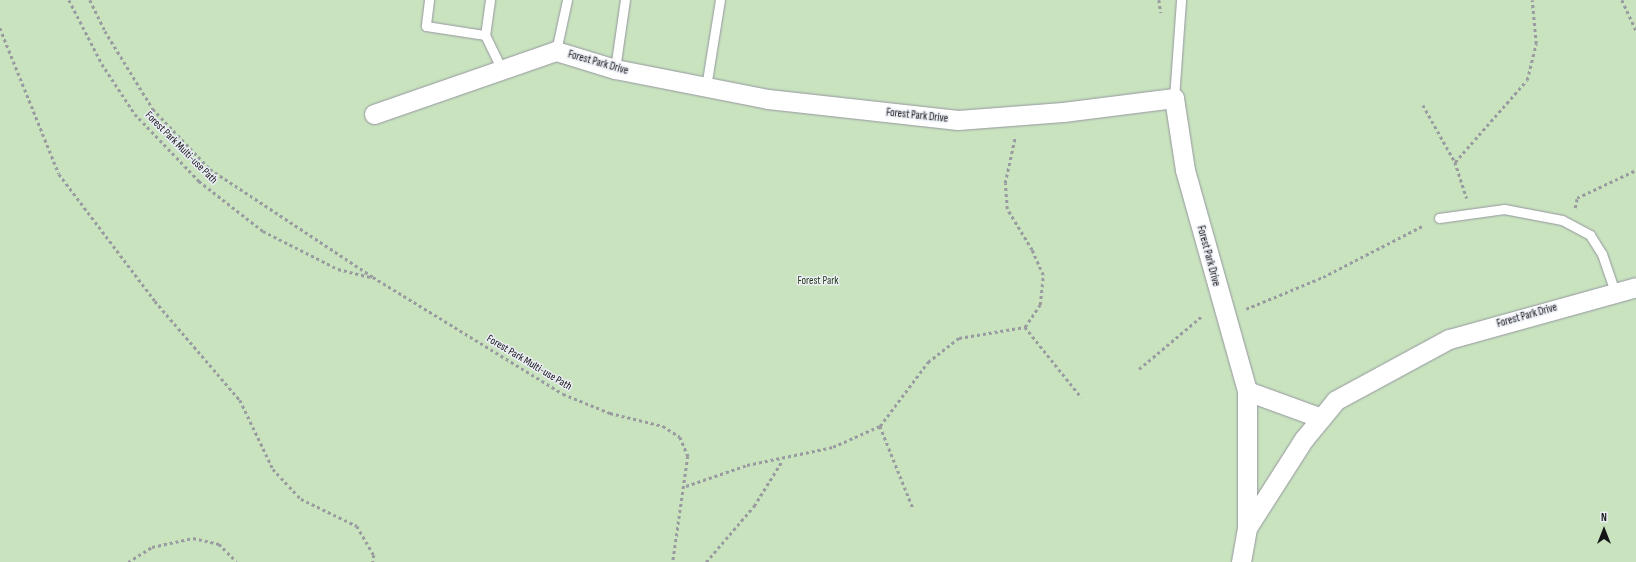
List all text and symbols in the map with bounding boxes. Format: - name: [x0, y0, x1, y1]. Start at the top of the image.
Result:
- street label: Forest Park Drive: [566, 48, 630, 78]
- street label: Forest Park Drive: [885, 106, 949, 126]
- street label: Forest Park Multi-use Path: [142, 109, 220, 187]
- street label: Forest Park Drive: [1194, 224, 1222, 288]
- park label: Forest Park: [797, 274, 839, 288]
- street label: Forest Park Drive: [1495, 301, 1559, 331]
- street label: Forest Park Multi-use Path: [484, 332, 574, 394]
- north arrow: [1584, 510, 1624, 550]
- text: N: [1601, 511, 1607, 524]

